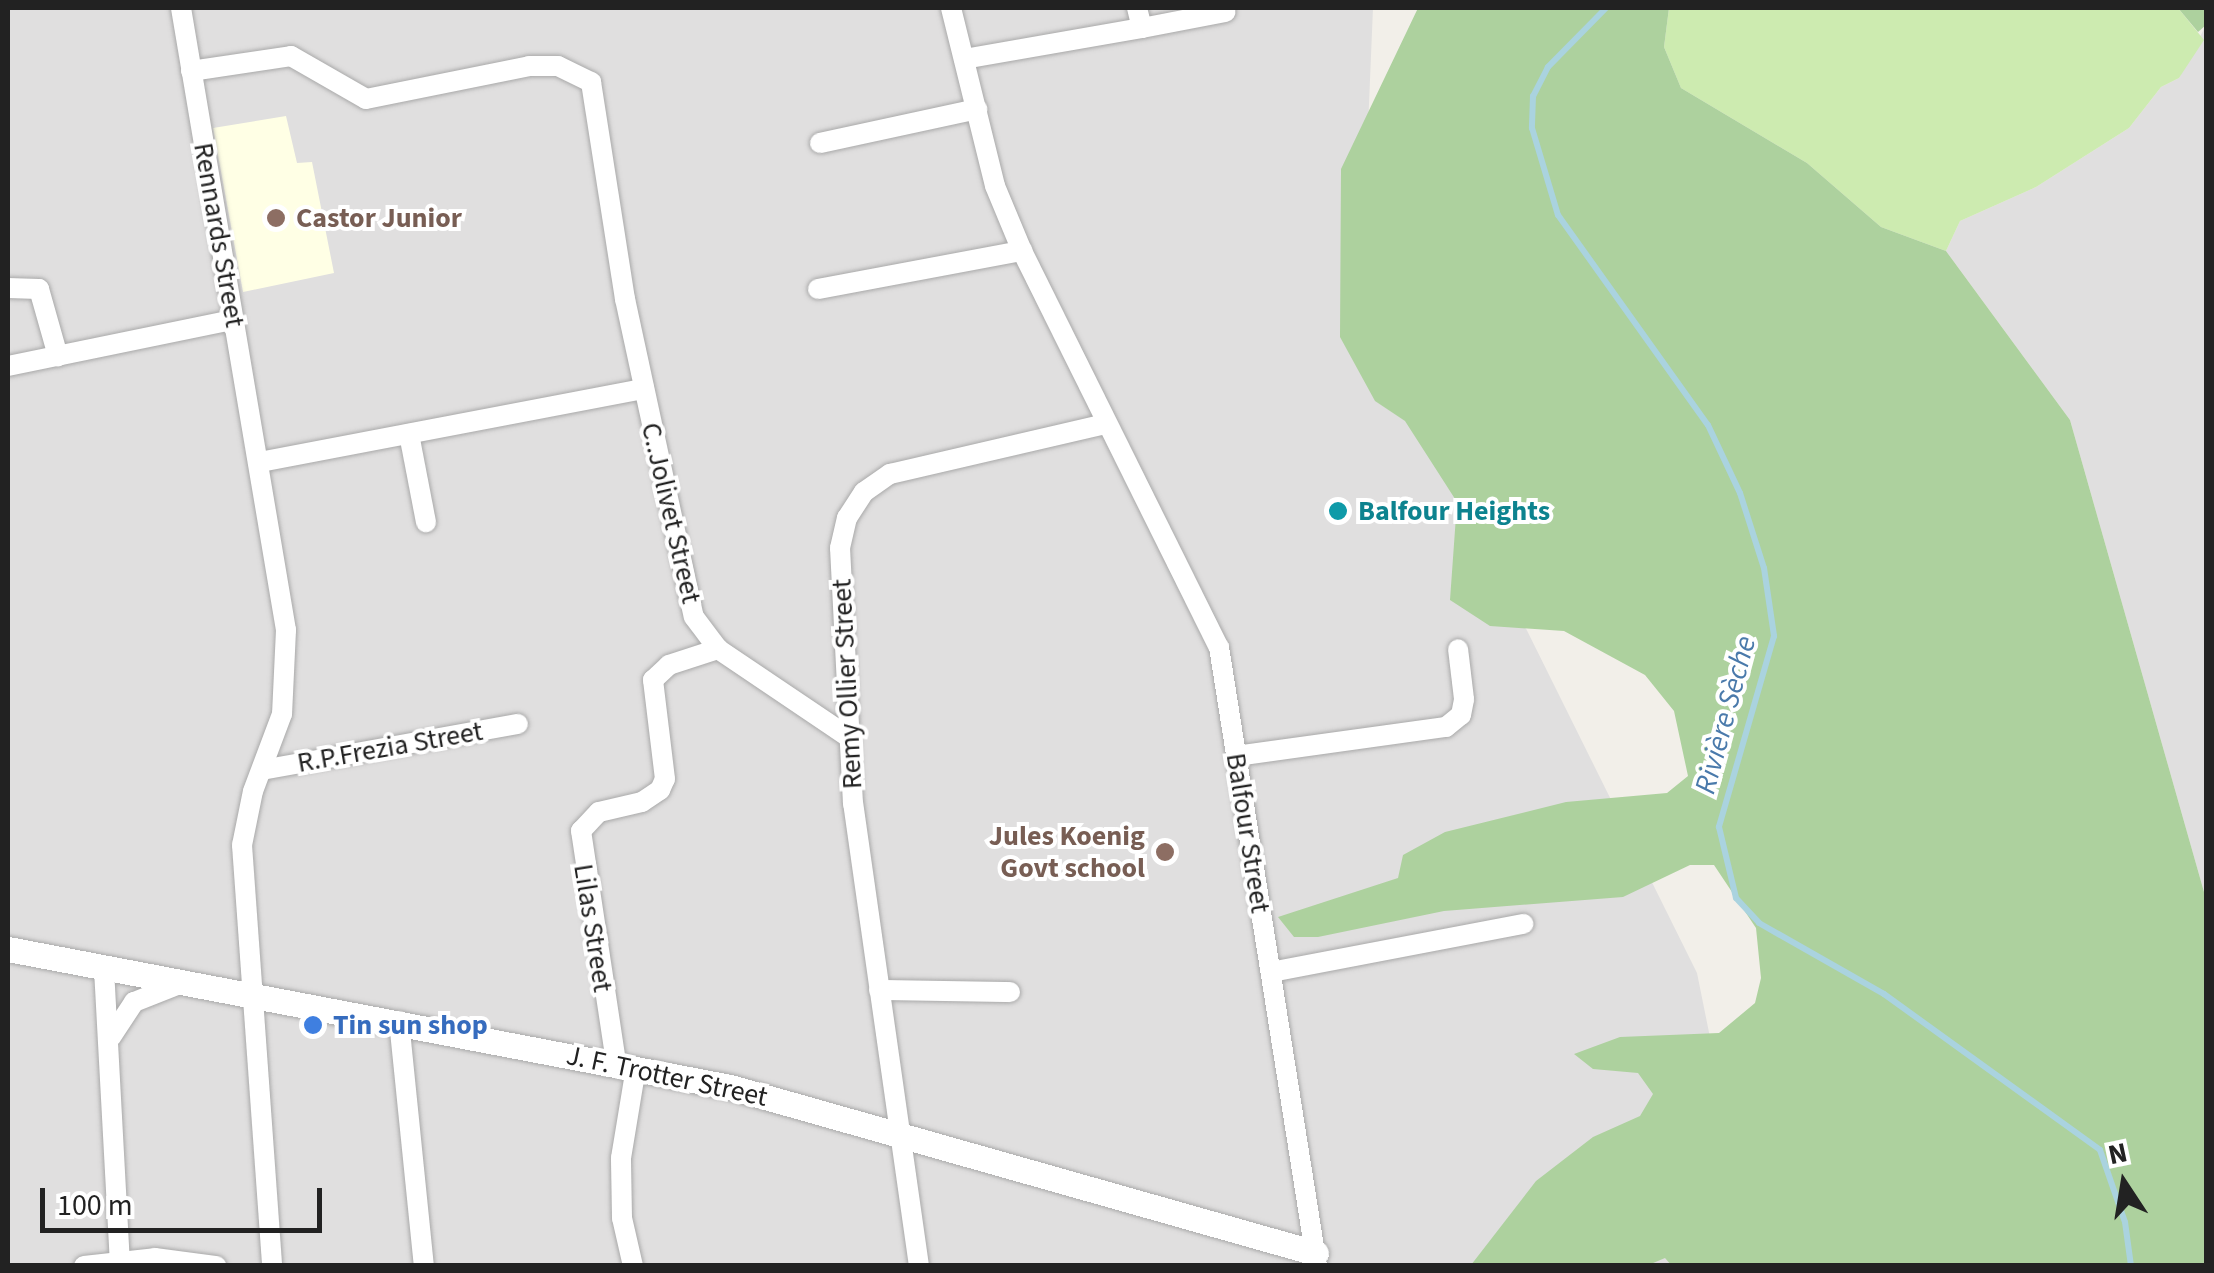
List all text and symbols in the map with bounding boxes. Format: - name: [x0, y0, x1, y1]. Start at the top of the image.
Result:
- street label: Rennards Street: [186, 140, 252, 330]
- place label: Castor Junior: [296, 201, 462, 235]
- marker: Castor Junior: [265, 207, 287, 229]
- street label: C..Jolivet Street: [634, 419, 708, 607]
- place label: Balfour Heights: [1358, 494, 1550, 528]
- marker: Balfour Heights: [1327, 500, 1349, 522]
- street label: Remy Ollier Street: [825, 578, 869, 790]
- water label: Rivière Sèche: [1688, 632, 1764, 798]
- street label: R.P.Frezia Street: [295, 714, 485, 780]
- street label: Balfour Street: [1219, 751, 1277, 915]
- place label: Jules Koenig Govt school: [989, 819, 1145, 885]
- marker: Jules Koenig Govt school: [1154, 841, 1176, 863]
- street label: Lilas Street: [566, 862, 620, 994]
- place label: Tin sun shop: [333, 1008, 488, 1042]
- marker: Tin sun shop: [302, 1014, 324, 1036]
- street label: J. F. Trotter Street: [563, 1038, 771, 1114]
- text: N: [2104, 1132, 2131, 1175]
- north arrow: [2074, 1133, 2174, 1233]
- scale bar: [45, 1168, 328, 1230]
- text: 100 m: [57, 1184, 133, 1227]

